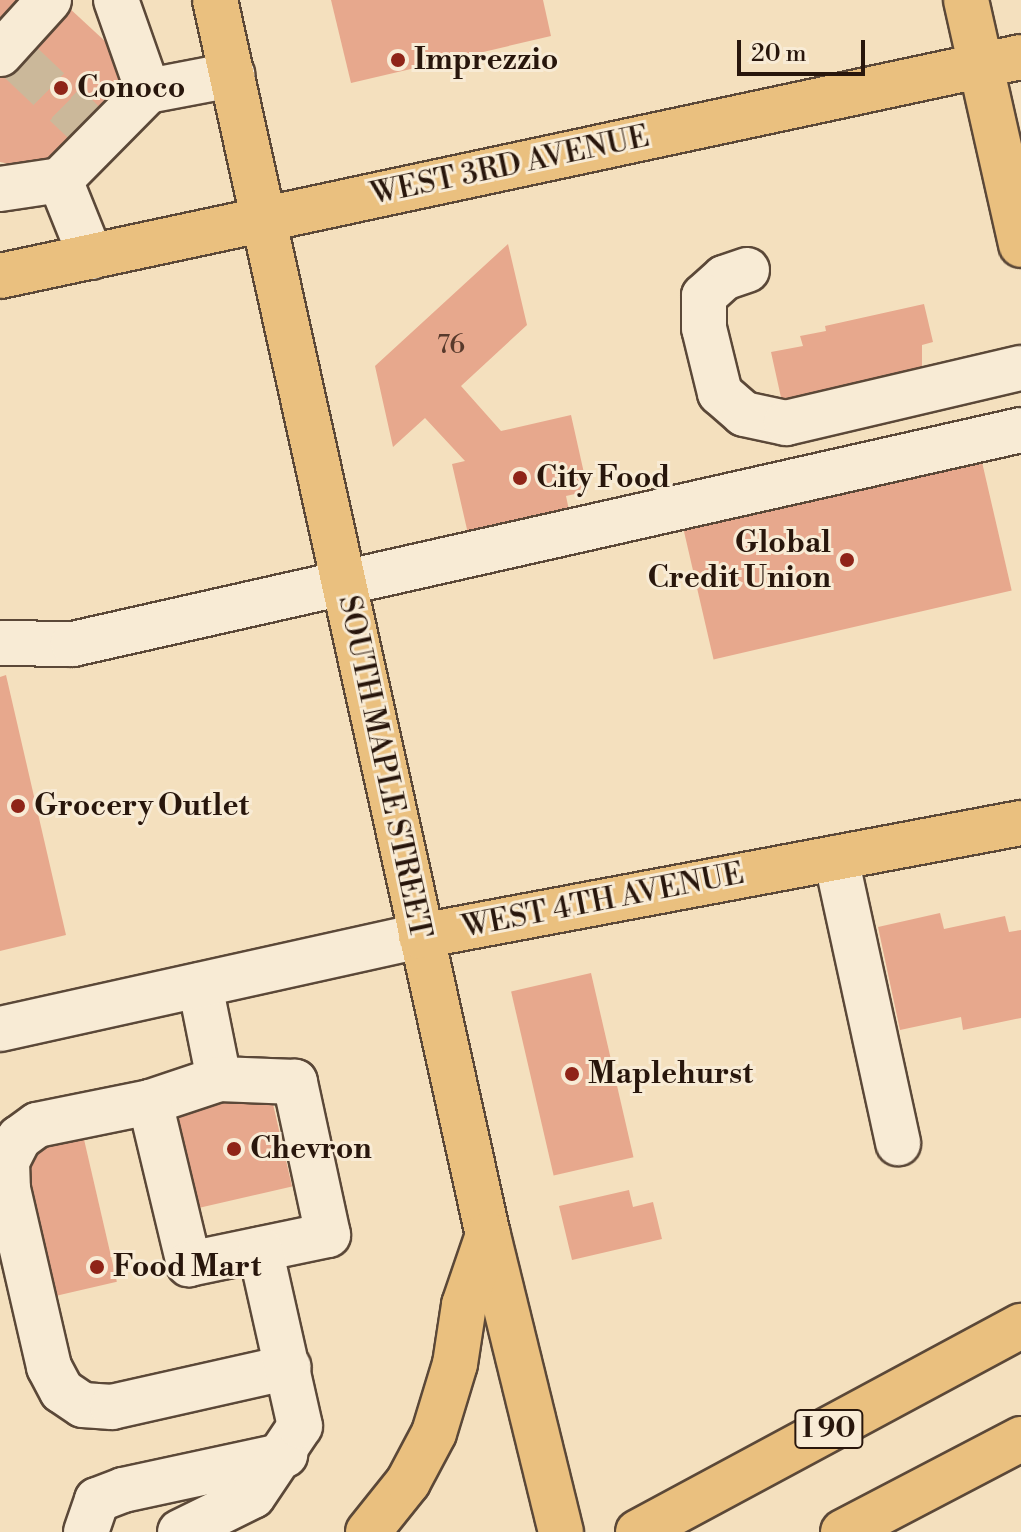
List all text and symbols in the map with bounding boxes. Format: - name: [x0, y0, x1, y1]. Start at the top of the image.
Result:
- scale bar: [741, 24, 869, 74]
- text: 20 m: [751, 39, 807, 69]
- place label: Imprezzio: [414, 42, 558, 78]
- marker: Imprezzio: [389, 51, 407, 69]
- place label: Conoco: [77, 70, 185, 106]
- marker: Conoco: [52, 79, 70, 97]
- street label: WEST 3RD AVENUE: [368, 119, 652, 213]
- house number: 76: [437, 330, 465, 362]
- place label: City Food: [536, 460, 670, 496]
- marker: City Food: [511, 469, 529, 487]
- place label: Global Credit Union: [647, 525, 831, 596]
- marker: Global Credit Union: [838, 551, 856, 569]
- street label: SOUTH MAPLE STREET: [330, 592, 438, 942]
- place label: Grocery Outlet: [34, 788, 249, 824]
- marker: Grocery Outlet: [9, 797, 27, 815]
- street label: WEST 4TH AVENUE: [459, 856, 747, 946]
- place label: Maplehurst: [588, 1056, 753, 1092]
- marker: Maplehurst: [563, 1065, 581, 1083]
- place label: Chevron: [250, 1131, 372, 1167]
- marker: Chevron: [225, 1140, 243, 1158]
- place label: Food Mart: [113, 1249, 261, 1285]
- marker: Food Mart: [88, 1258, 106, 1276]
- road number: I 90: [793, 1405, 865, 1453]

